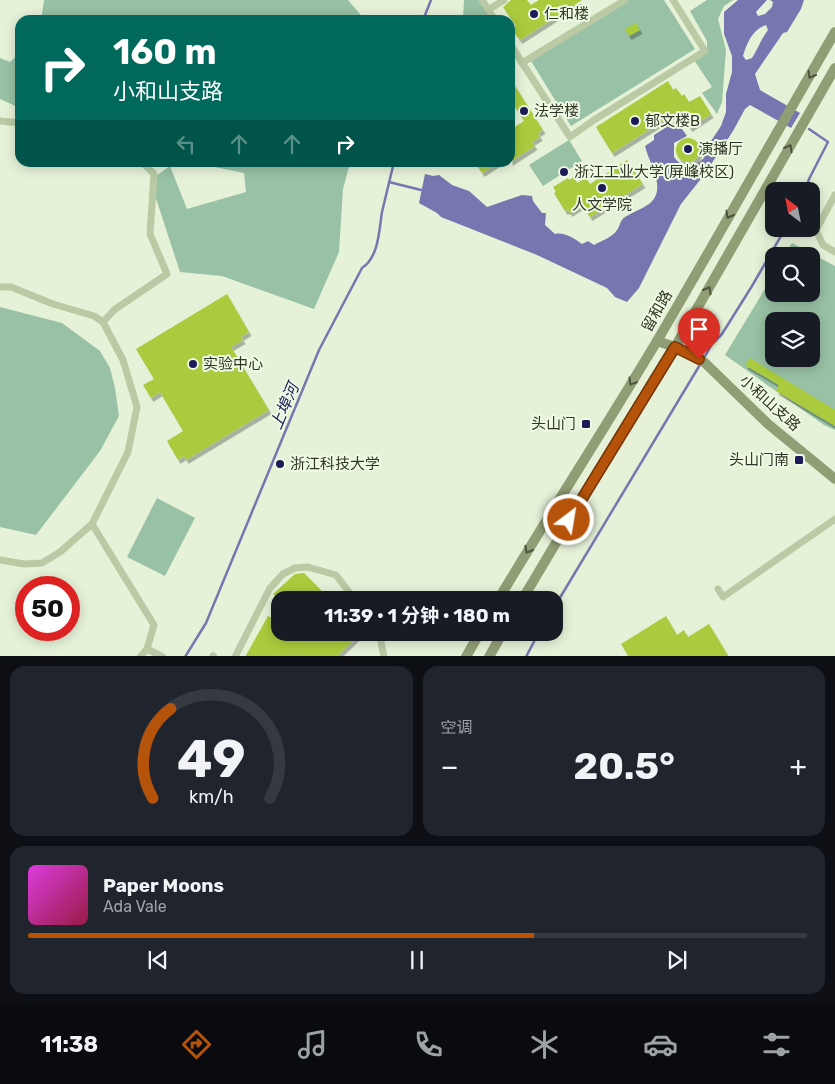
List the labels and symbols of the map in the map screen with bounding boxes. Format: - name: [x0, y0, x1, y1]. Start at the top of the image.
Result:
- place label: 仁和楼: [544, 5, 589, 23]
- marker: 仁和楼: [528, 8, 540, 20]
- one-way arrow: [807, 69, 817, 78]
- place label: 法学楼: [534, 102, 579, 120]
- marker: 法学楼: [518, 105, 530, 117]
- place label: 郁文楼B: [645, 112, 700, 130]
- marker: 郁文楼B: [629, 115, 641, 127]
- place label: 演播厅: [698, 140, 743, 158]
- marker: 演播厅: [682, 143, 694, 155]
- one-way arrow: [782, 145, 792, 154]
- place label: 浙江工业大学(屏峰校区): [574, 163, 734, 181]
- marker: 浙江工业大学(屏峰校区): [558, 166, 570, 178]
- marker: 人文学院: [596, 182, 608, 194]
- north arrow: [765, 182, 820, 238]
- place label: 人文学院: [572, 196, 632, 214]
- one-way arrow: [726, 210, 736, 219]
- one-way arrow: [702, 286, 712, 295]
- street label: 留和路: [638, 287, 676, 335]
- pin: [678, 308, 720, 359]
- place label: 实验中心: [203, 355, 263, 373]
- marker: 实验中心: [187, 358, 199, 370]
- street label: 小和山支路: [736, 371, 804, 435]
- one-way arrow: [628, 377, 638, 386]
- water label: 上埠河: [266, 378, 304, 432]
- place label: 头山门: [531, 415, 576, 433]
- marker: 头山门: [580, 418, 592, 430]
- place label: 头山门南: [729, 451, 789, 469]
- marker: 头山门南: [793, 454, 805, 466]
- place label: 浙江科技大学: [290, 455, 380, 473]
- marker: 浙江科技大学: [274, 458, 286, 470]
- position arrow: [542, 493, 594, 545]
- one-way arrow: [524, 545, 534, 554]
- speed limit sign: 50: [15, 576, 80, 641]

